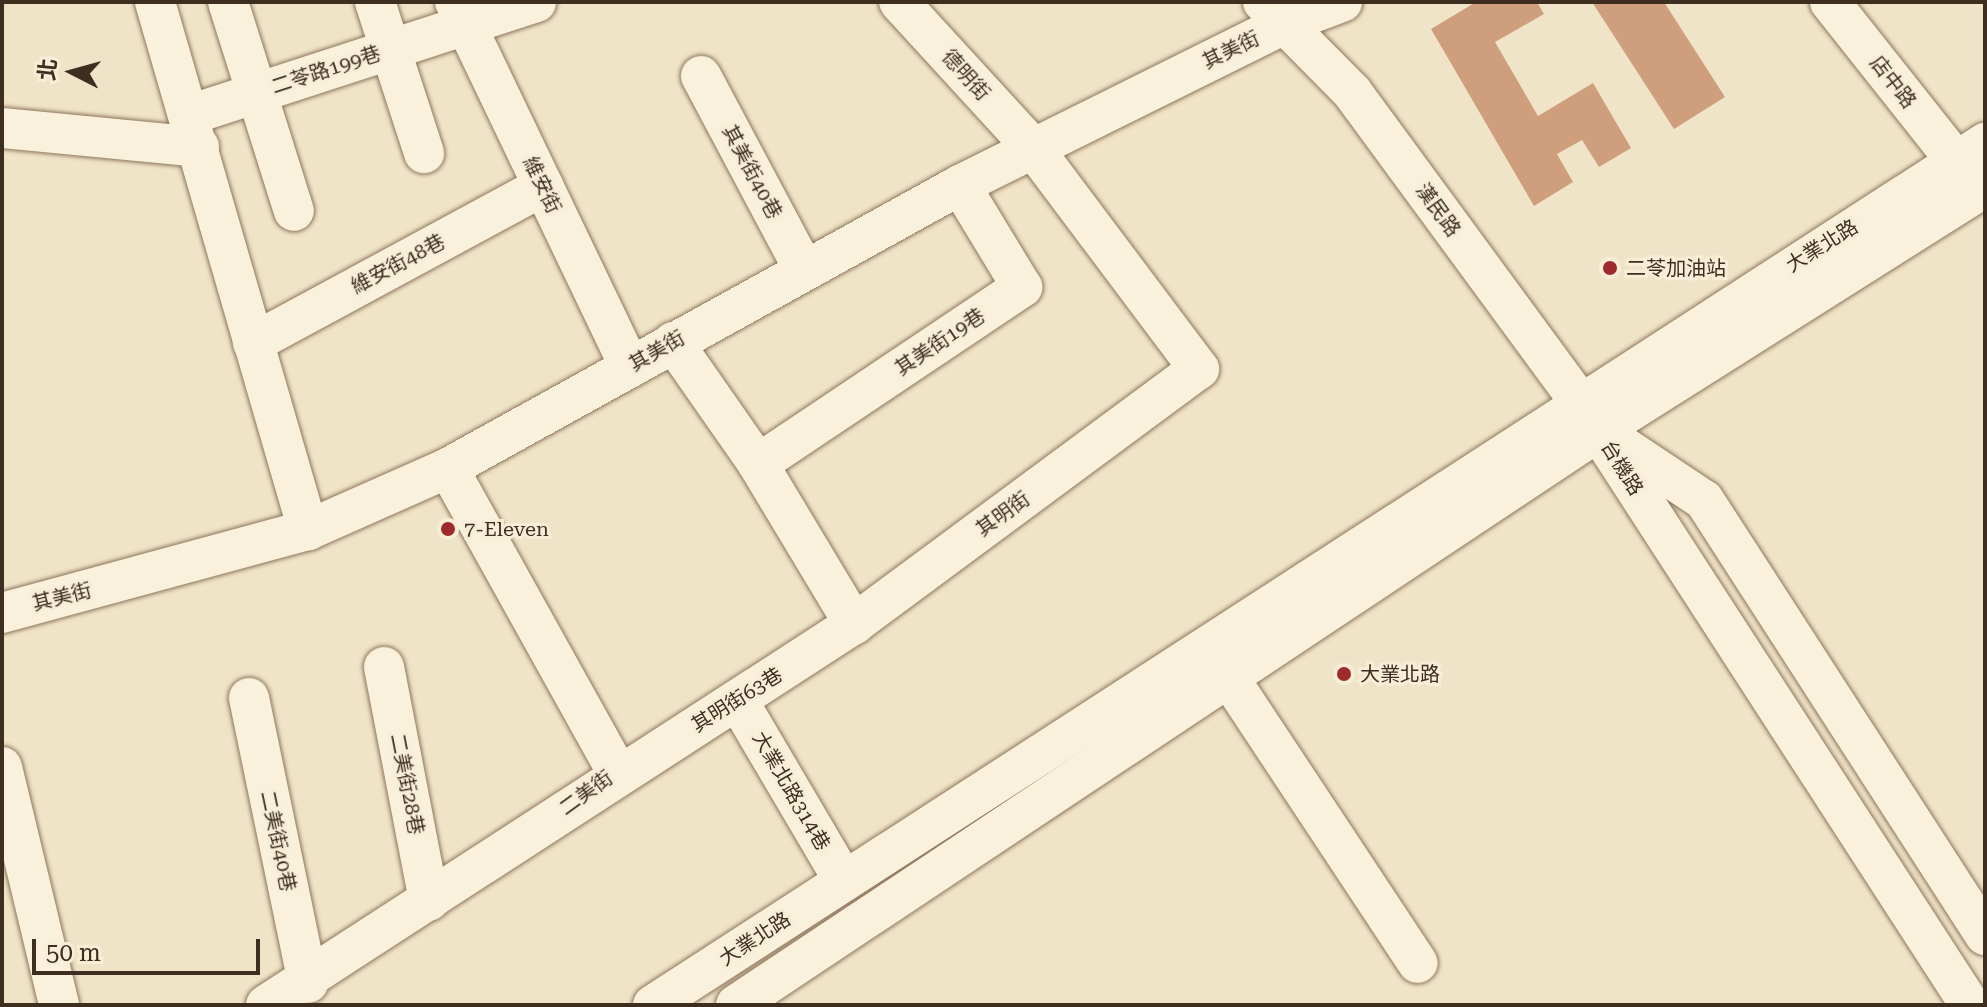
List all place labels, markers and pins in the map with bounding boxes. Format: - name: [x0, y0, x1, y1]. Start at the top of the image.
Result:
- place label: 二苓加油站: [1626, 256, 1726, 280]
- marker: 二苓加油站: [1601, 259, 1619, 277]
- place label: 7-Eleven: [464, 517, 549, 541]
- marker: 7-Eleven: [439, 520, 457, 538]
- place label: 大業北路: [1360, 662, 1440, 686]
- marker: 大業北路: [1335, 665, 1353, 683]

